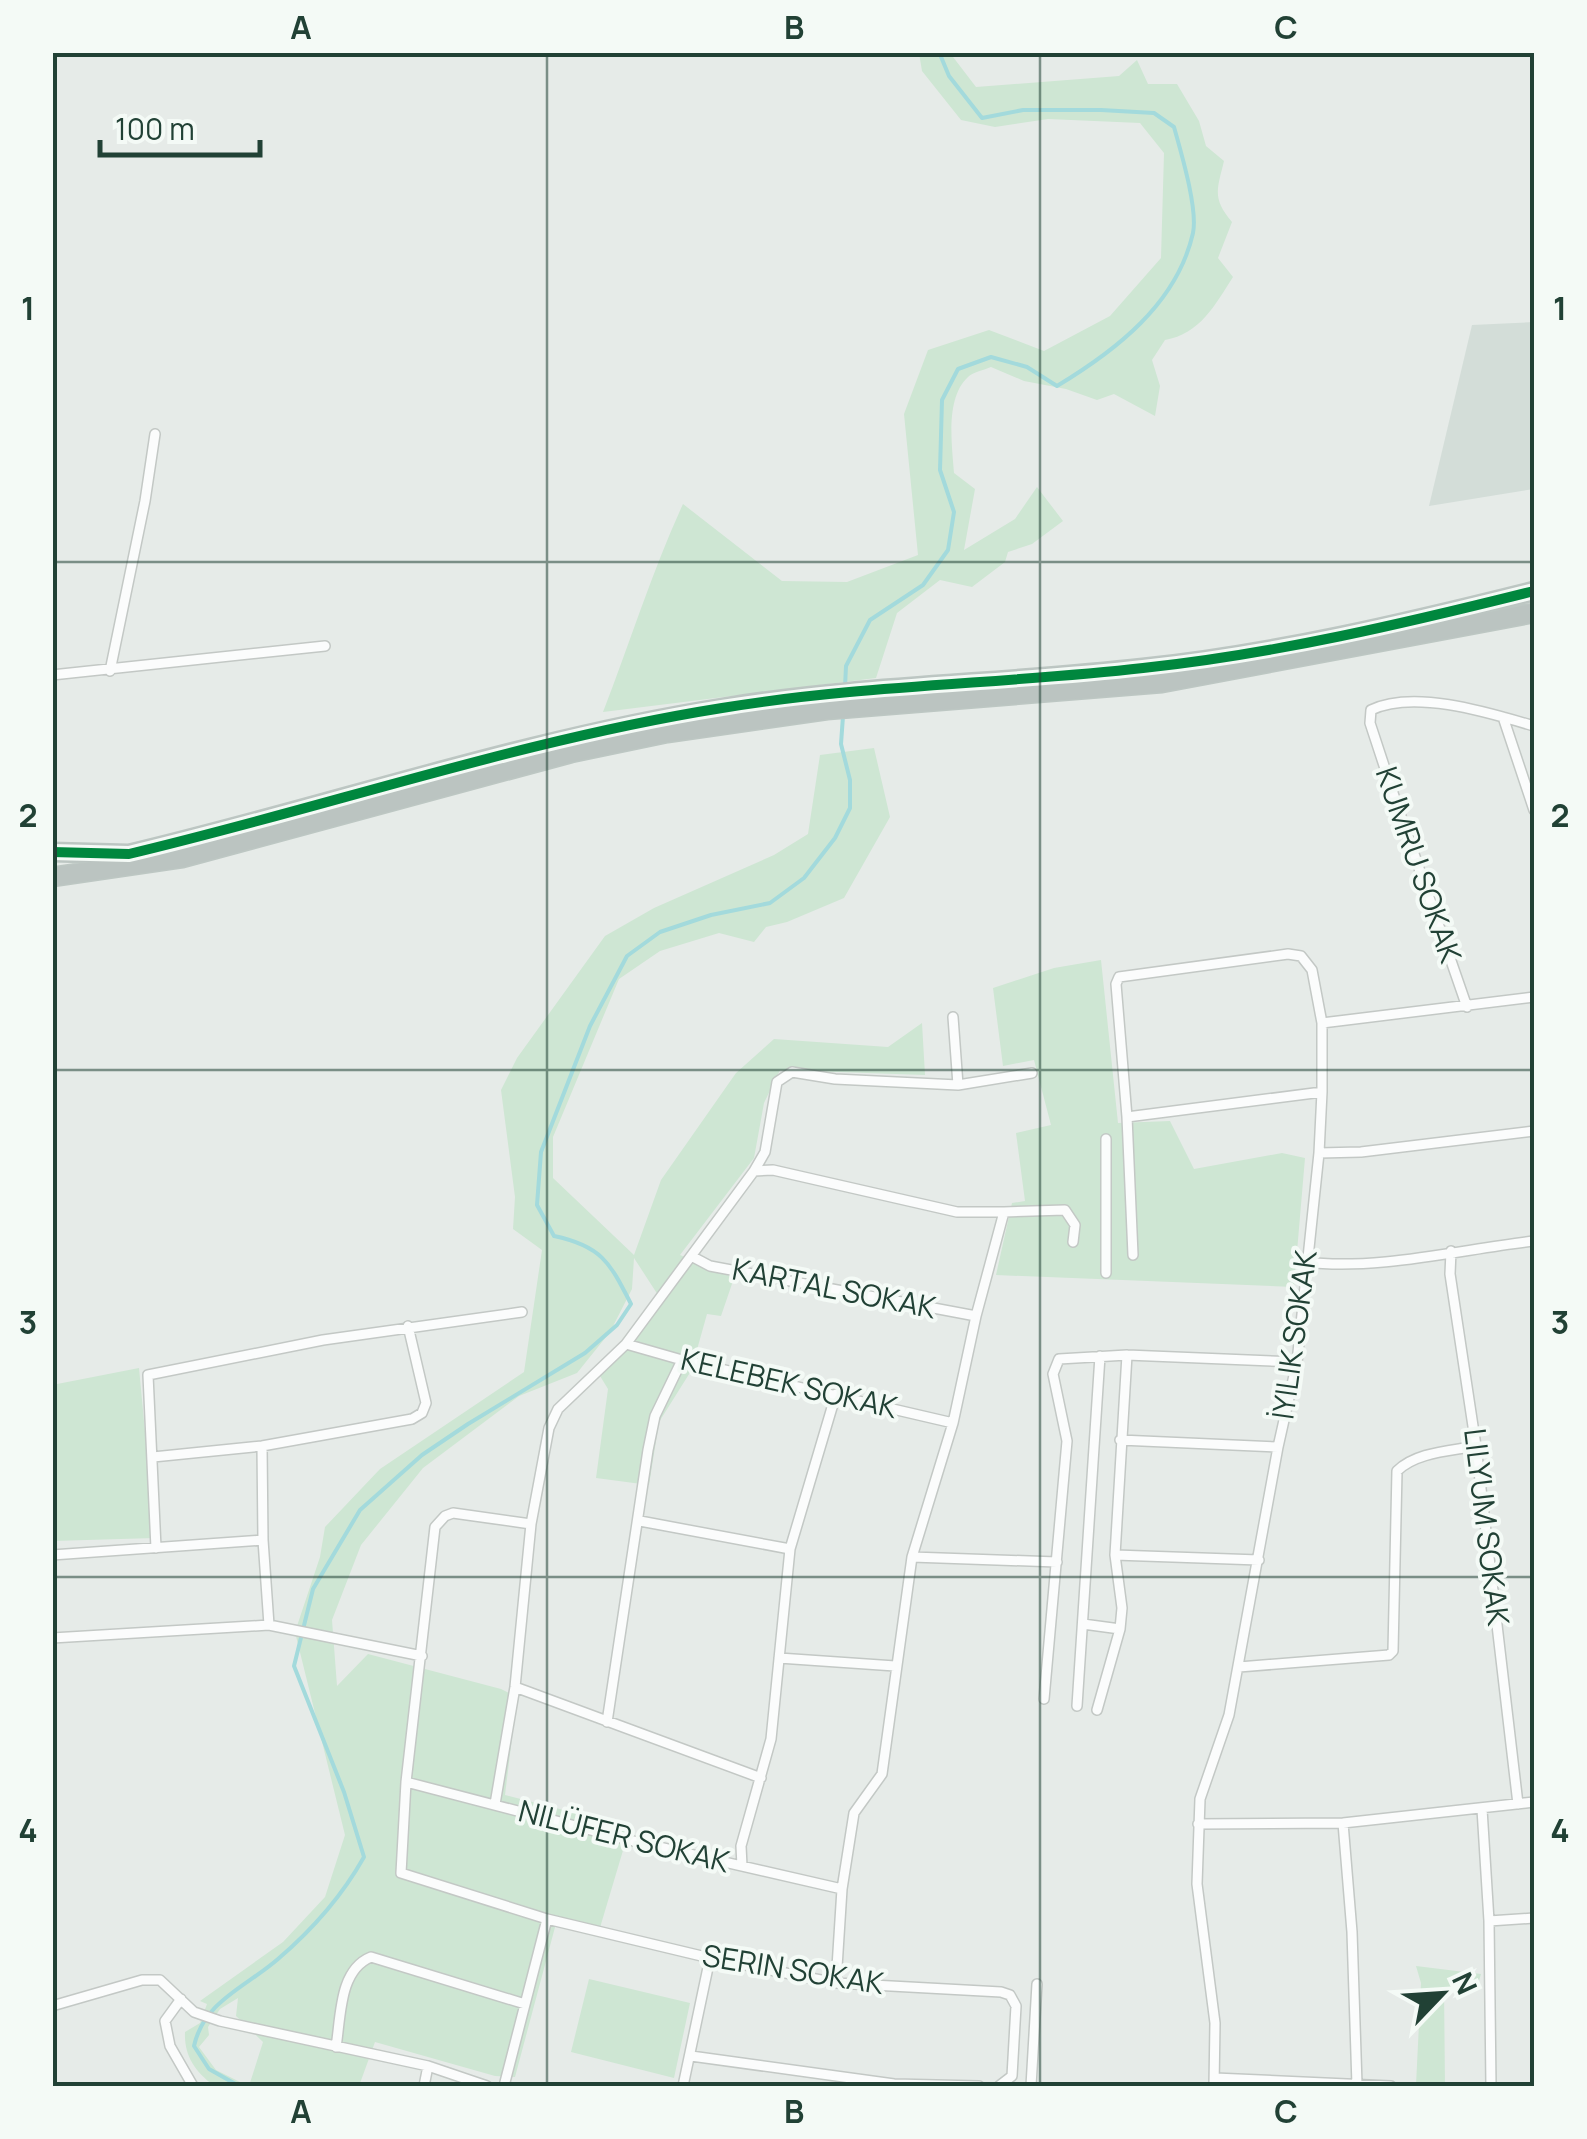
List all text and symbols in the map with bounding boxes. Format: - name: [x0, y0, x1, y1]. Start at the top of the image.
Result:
- text: A: [290, 5, 312, 49]
- text: B: [784, 5, 804, 49]
- text: C: [1274, 5, 1298, 49]
- scale bar: [100, 95, 260, 157]
- text: 100 m: [115, 108, 195, 149]
- text: 1: [21, 286, 35, 330]
- text: 1: [1553, 286, 1567, 330]
- street label: KUMRU SOKAK: [1367, 761, 1472, 968]
- text: 2: [18, 793, 38, 837]
- text: 2: [1550, 793, 1570, 837]
- street label: İYILIK SOKAK: [1261, 1247, 1326, 1422]
- street label: KARTAL SOKAK: [729, 1248, 940, 1327]
- text: 3: [19, 1300, 37, 1344]
- text: 3: [1551, 1300, 1569, 1344]
- street label: KELEBEK SOKAK: [677, 1338, 902, 1427]
- street label: LILYUM SOKAK: [1455, 1426, 1520, 1628]
- street label: NILÜFER SOKAK: [515, 1790, 734, 1882]
- text: 4: [18, 1808, 38, 1852]
- text: 4: [1550, 1808, 1570, 1852]
- street label: SERIN SOKAK: [700, 1934, 887, 2003]
- north arrow: [1392, 1944, 1492, 2044]
- text: N: [1444, 1966, 1487, 2000]
- text: A: [290, 2089, 312, 2133]
- text: B: [784, 2089, 804, 2133]
- text: C: [1274, 2089, 1298, 2133]

